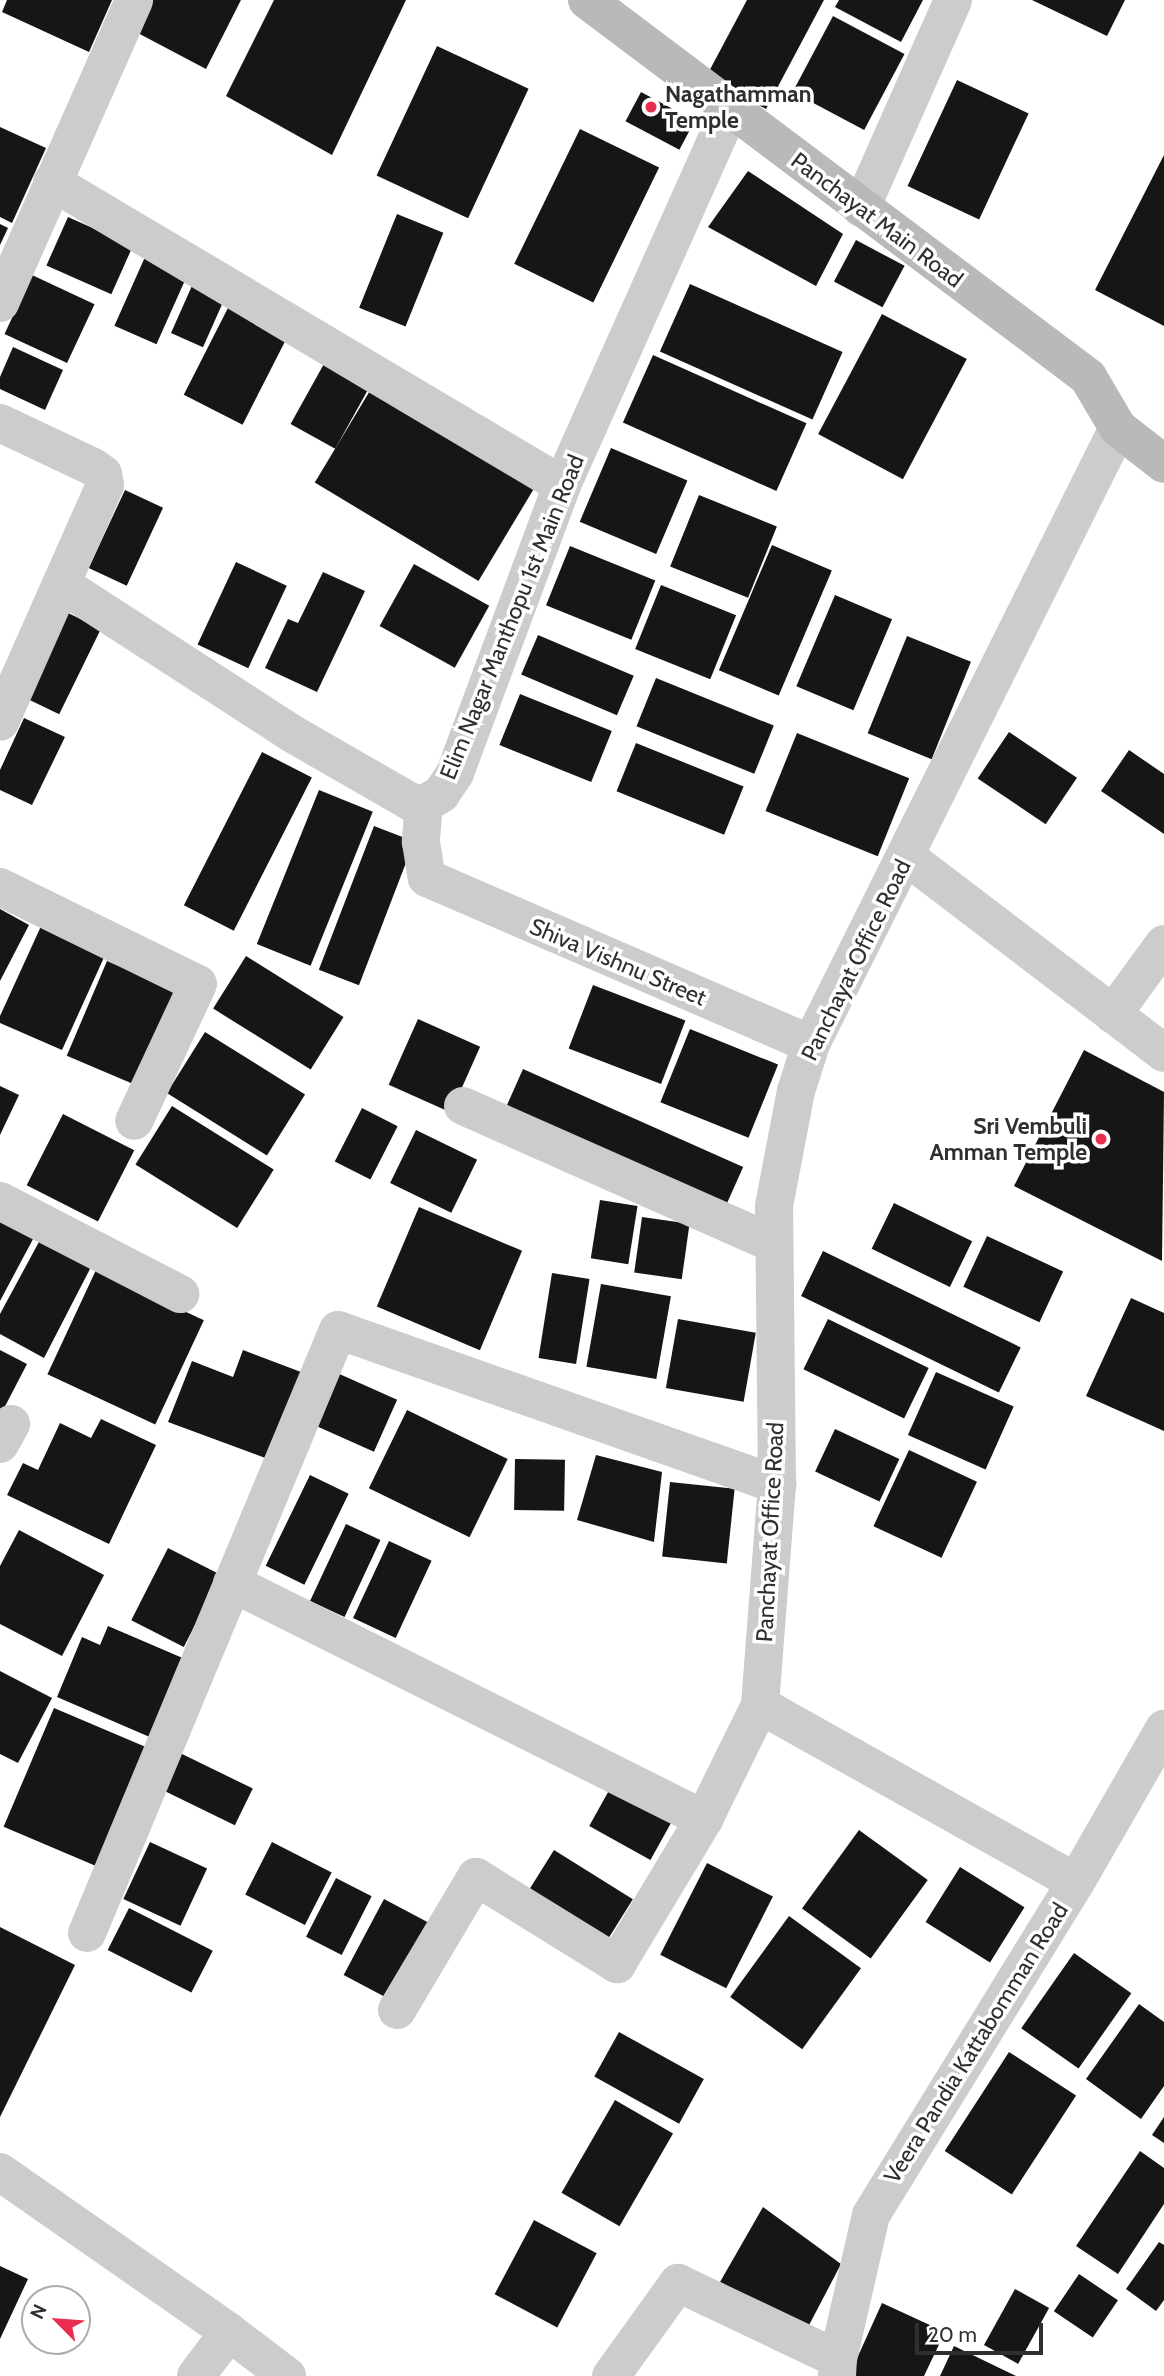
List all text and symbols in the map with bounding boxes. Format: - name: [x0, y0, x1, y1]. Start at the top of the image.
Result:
- place label: Nagathamman Temple: [665, 80, 811, 134]
- marker: Nagathamman Temple: [643, 99, 659, 115]
- street label: Panchayat Main Road: [786, 146, 968, 294]
- street label: Elim Nagar Manthopu 1st Main Road: [434, 451, 590, 783]
- street label: Panchayat Office Road: [795, 855, 917, 1065]
- street label: Shiva Vishnu Street: [526, 912, 710, 1012]
- place label: Sri Vembuli Amman Temple: [929, 1112, 1087, 1166]
- marker: Sri Vembuli Amman Temple: [1093, 1131, 1109, 1147]
- street label: Panchayat Office Road: [750, 1421, 790, 1643]
- street label: Veera Pandia Kattabomman Road: [878, 1898, 1074, 2188]
- north arrow: [21, 2285, 91, 2355]
- text: N: [25, 2301, 52, 2323]
- scale bar: [919, 2310, 1047, 2354]
- text: 20 m: [928, 2322, 977, 2347]

